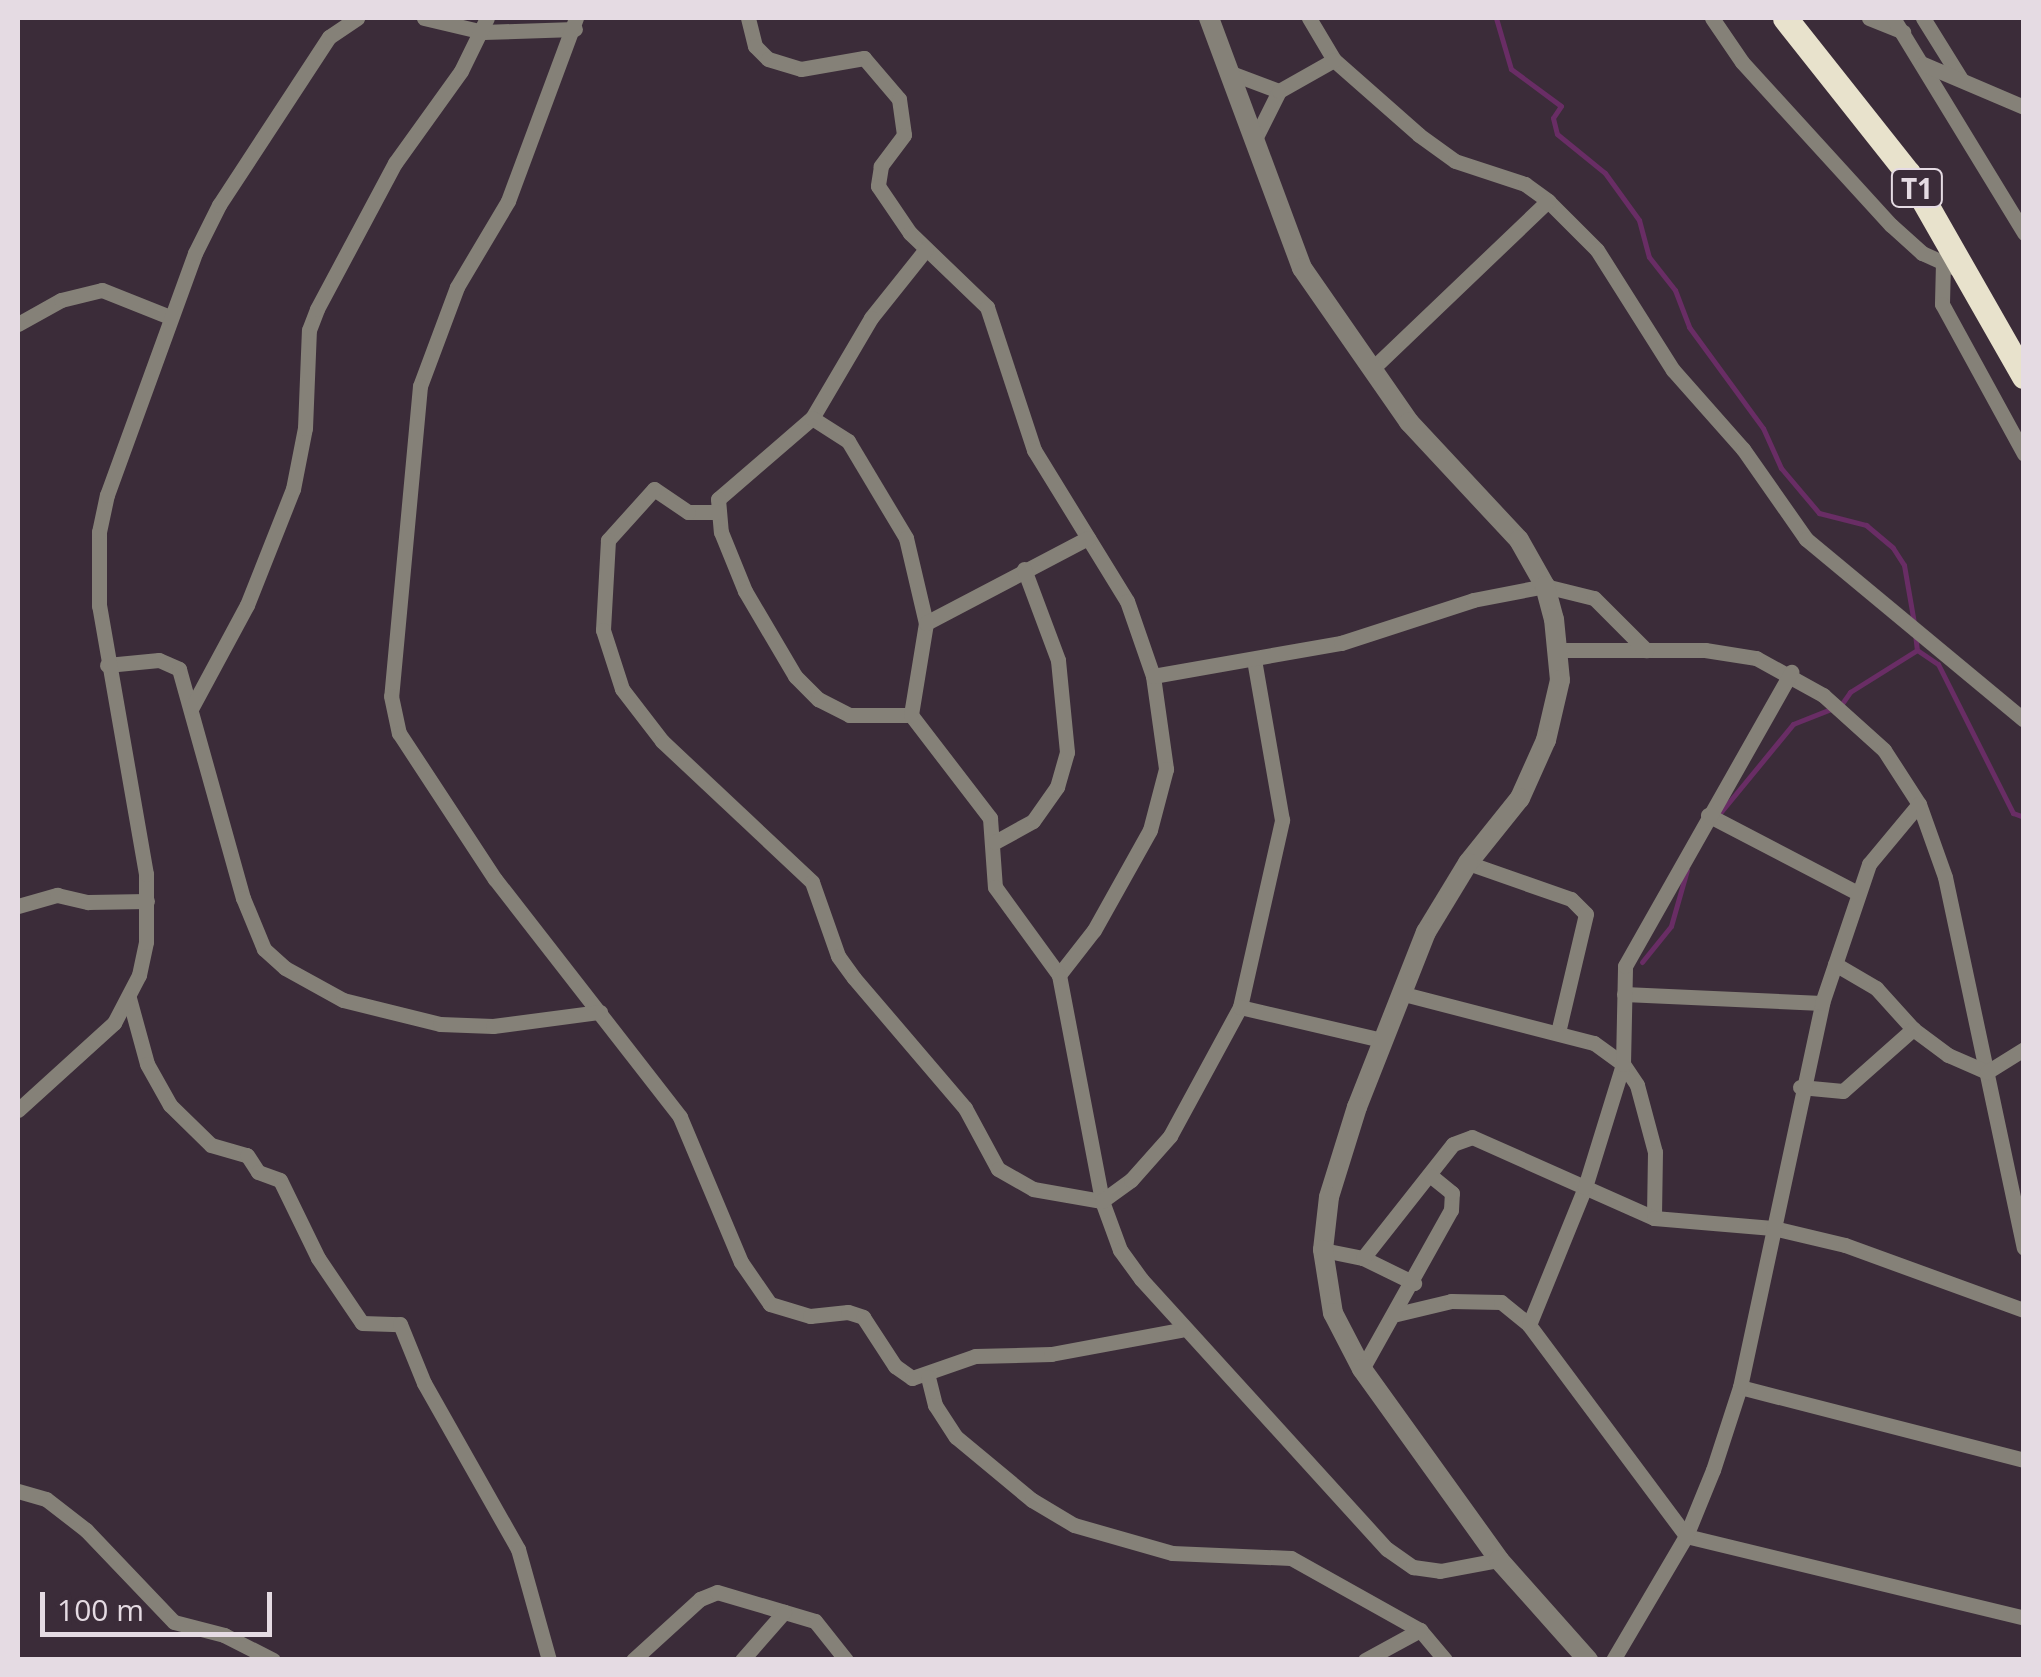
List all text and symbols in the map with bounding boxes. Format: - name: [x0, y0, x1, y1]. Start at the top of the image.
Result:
- road number: T1: [1890, 165, 1944, 211]
- scale bar: [45, 1572, 278, 1634]
- text: 100 m: [57, 1589, 144, 1630]

